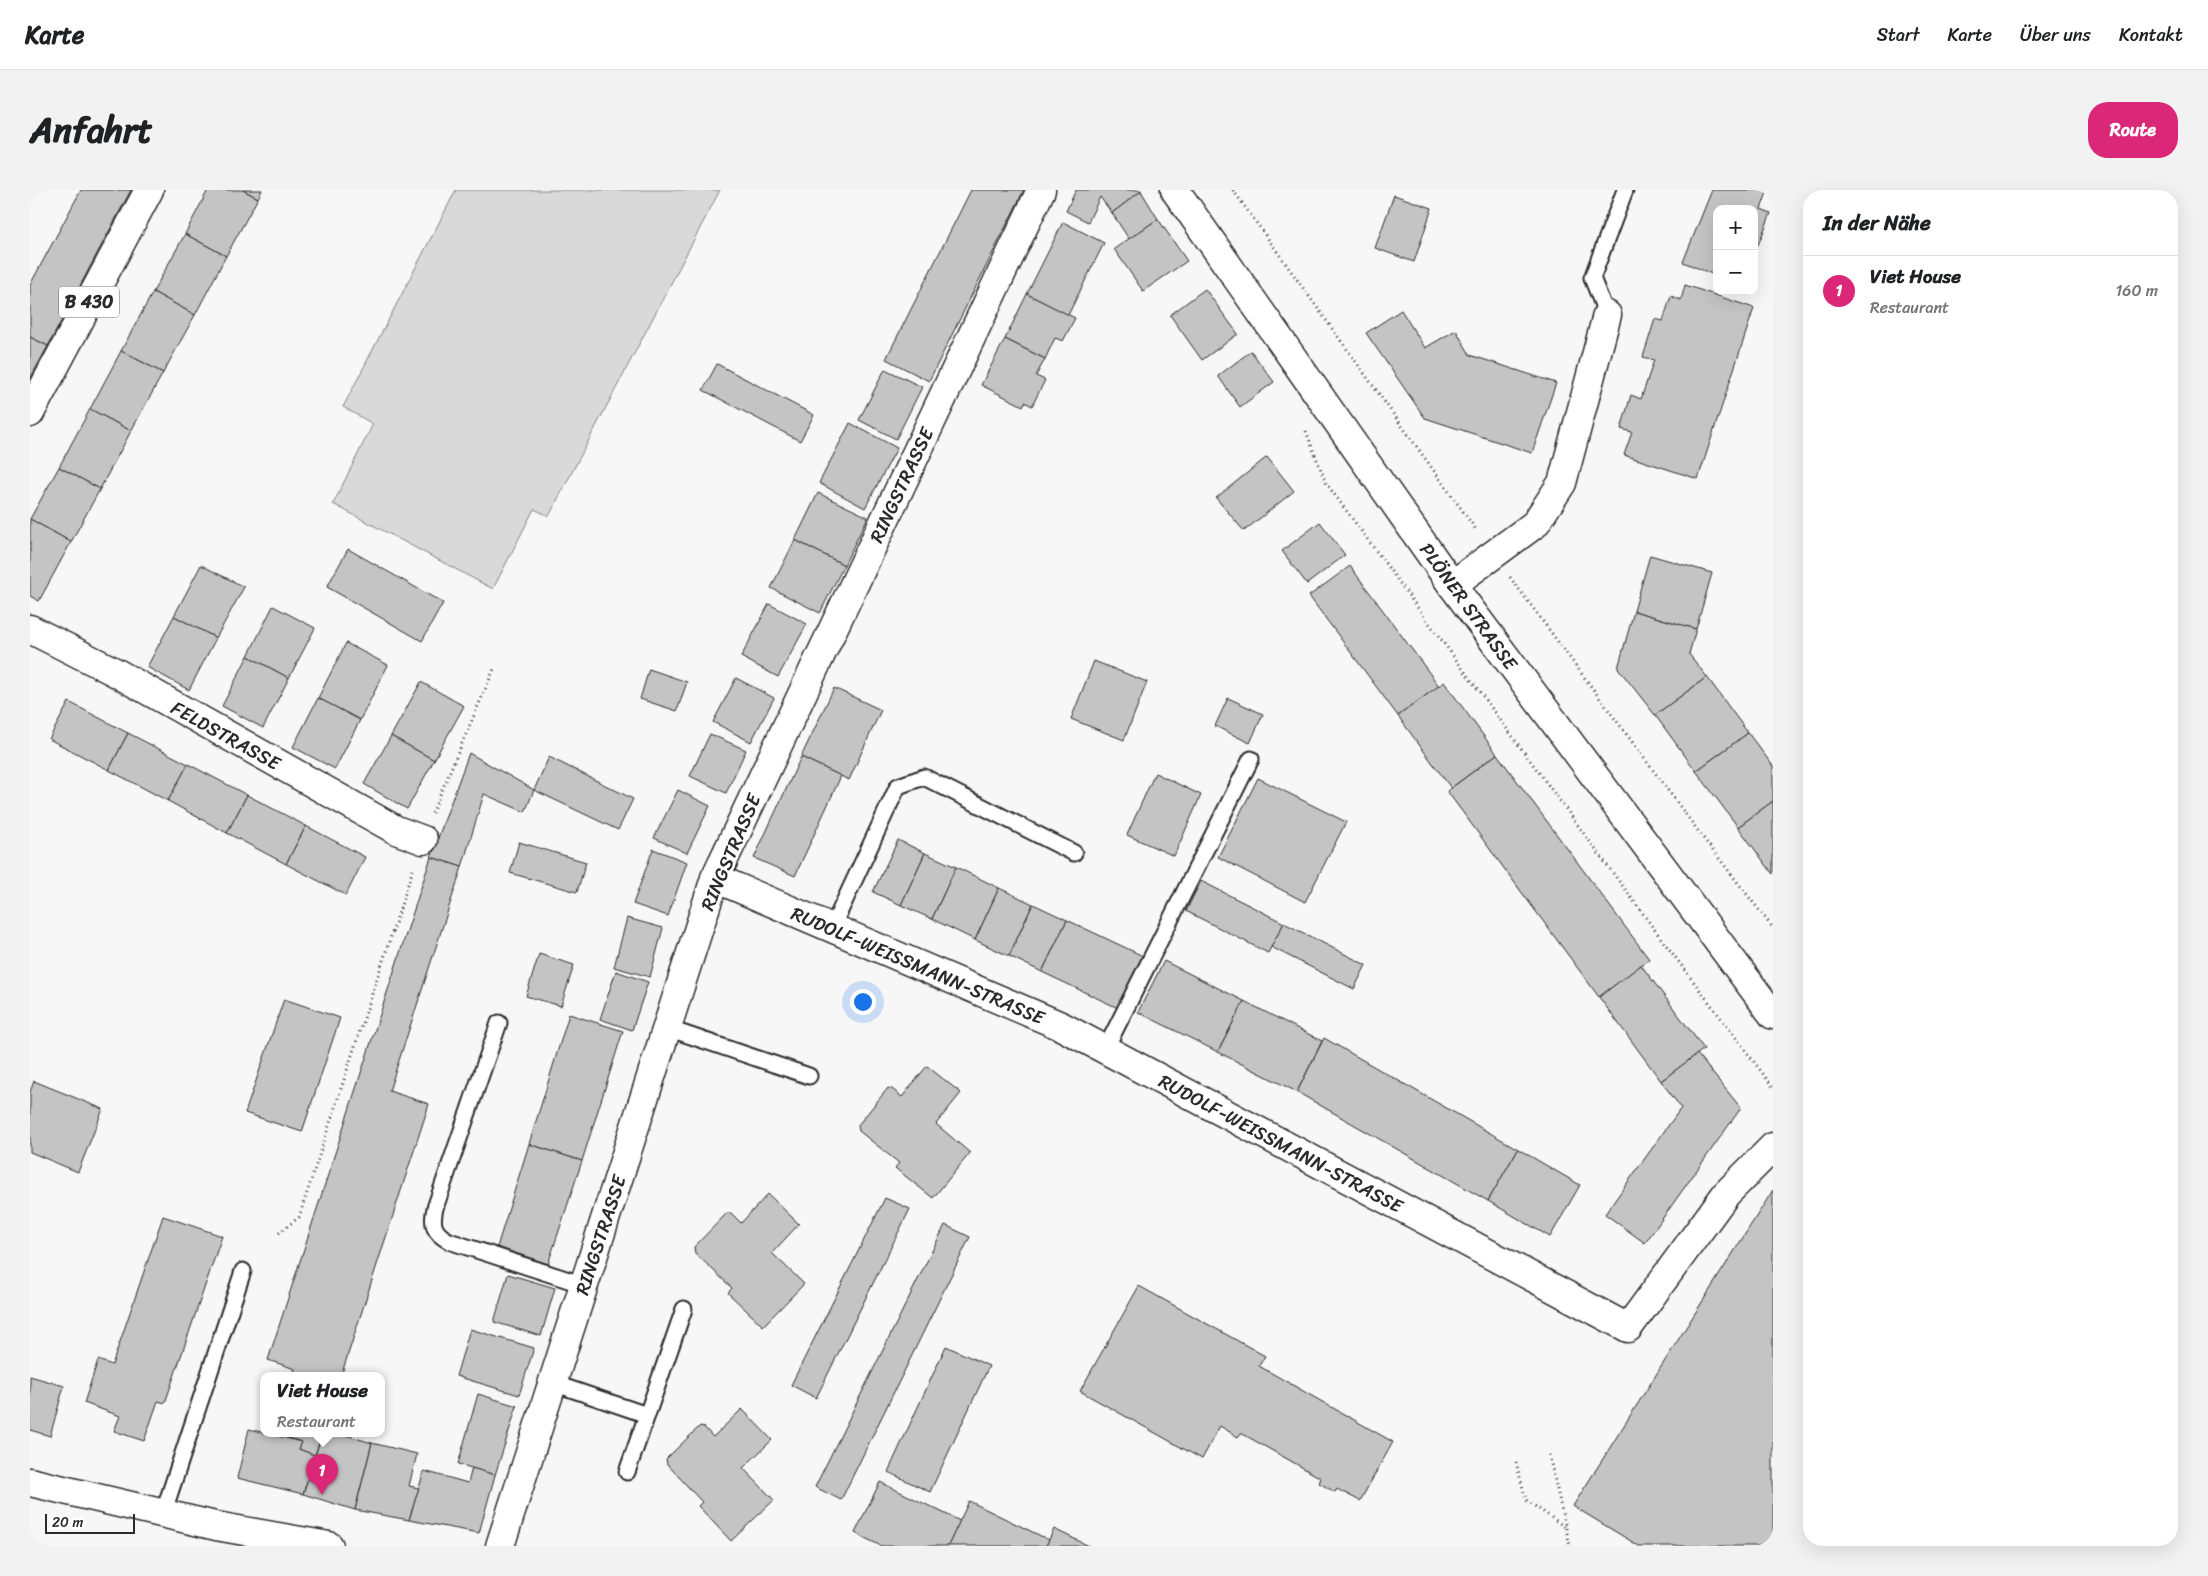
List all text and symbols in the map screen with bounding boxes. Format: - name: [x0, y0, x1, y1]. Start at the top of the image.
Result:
- text: Karte: [25, 14, 84, 56]
- text: Start: [1877, 19, 1920, 51]
- text: Karte: [1948, 19, 1992, 51]
- text: Über uns: [2020, 19, 2091, 51]
- text: Kontakt: [2119, 19, 2183, 51]
- text: Anfahrt: [30, 99, 153, 161]
- button: Route: [2088, 102, 2178, 158]
- text: In der Nähe: [1823, 204, 1931, 242]
- map controls: [1713, 205, 1758, 295]
- button: +: [1713, 205, 1758, 250]
- button: −: [1713, 250, 1758, 295]
- text: Viet House: [1870, 260, 1961, 293]
- text: 1: [1836, 276, 1842, 305]
- text: 160 m: [2115, 276, 2158, 305]
- road number: B 430: [59, 286, 119, 318]
- text: Restaurant: [1870, 293, 1949, 322]
- street label: RINGSTRASSE: [860, 421, 943, 549]
- street label: PLÖNER STRASSE: [1411, 536, 1527, 678]
- street label: FELDSTRASSE: [165, 692, 288, 780]
- street label: RINGSTRASSE: [691, 787, 771, 916]
- street label: RUDOLF-WEISSMANN-STRASSE: [786, 897, 1051, 1034]
- your location: [850, 989, 876, 1015]
- street label: RUDOLF-WEISSMANN-STRASSE: [1153, 1065, 1410, 1223]
- street label: RINGSTRASSE: [566, 1170, 636, 1299]
- popup: [260, 1372, 385, 1437]
- text: Viet House: [277, 1374, 368, 1407]
- text: Restaurant: [277, 1407, 356, 1436]
- pin: 1: [306, 1454, 338, 1495]
- text: 20 m: [52, 1510, 83, 1535]
- scale bar: [45, 1511, 135, 1534]

